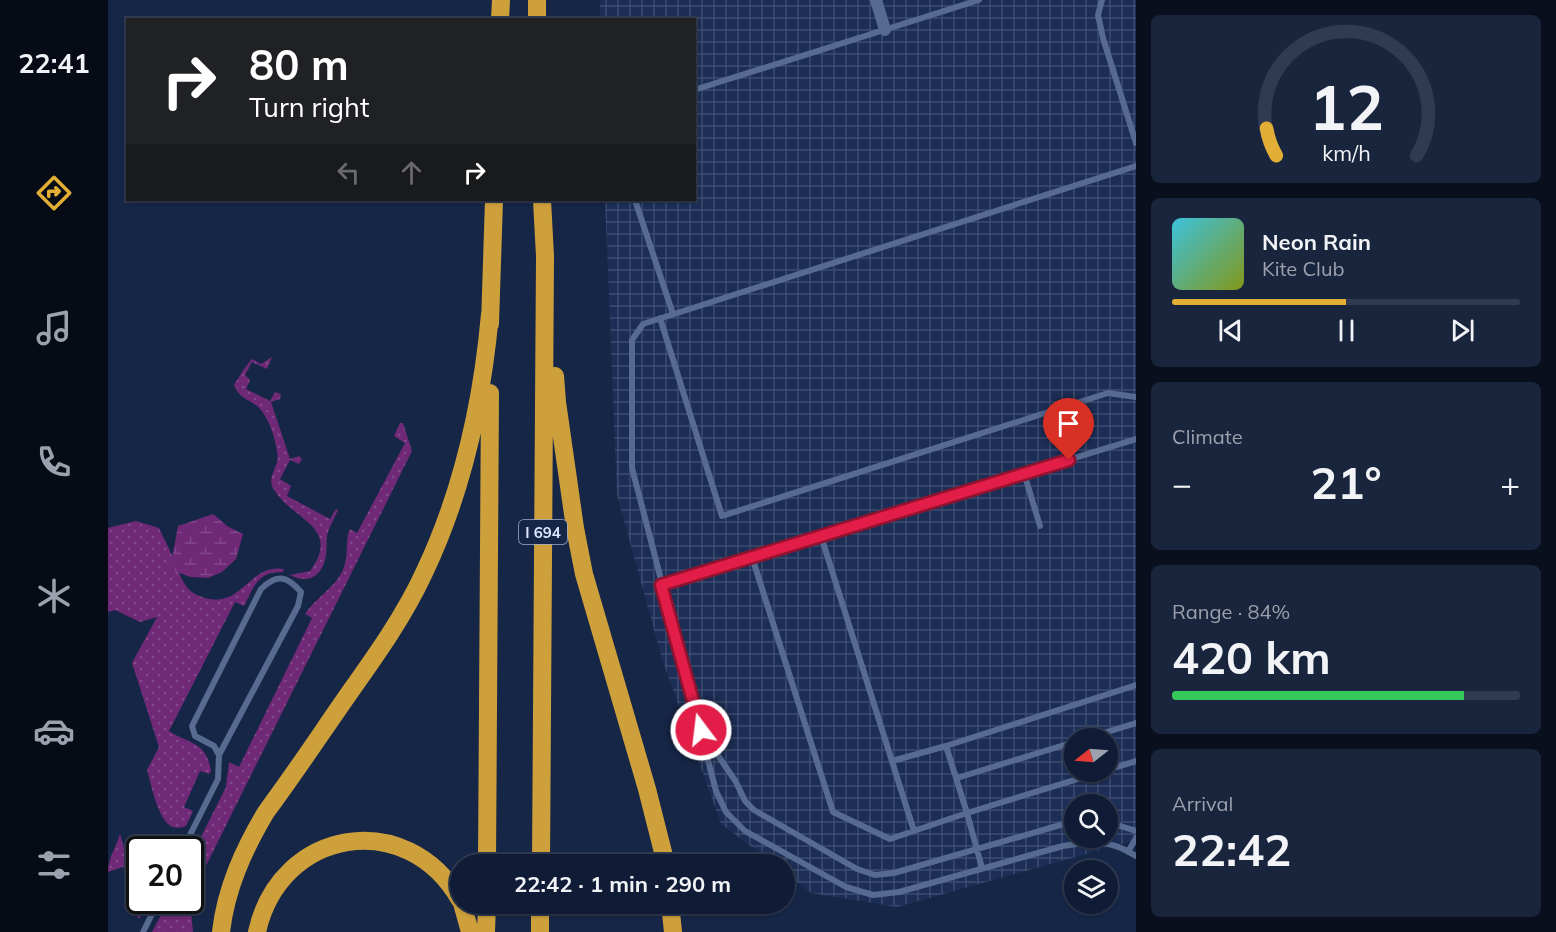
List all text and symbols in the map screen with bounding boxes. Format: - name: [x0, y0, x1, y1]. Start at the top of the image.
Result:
- text: 80 m: [249, 38, 349, 91]
- icon: right: [150, 42, 228, 120]
- text: 22:41: [18, 46, 90, 80]
- text: 12: [1309, 67, 1383, 146]
- text: Turn right: [249, 90, 369, 124]
- text: km/h: [1322, 140, 1370, 167]
- icon: left: [332, 156, 365, 189]
- icon: ahead: [395, 156, 428, 189]
- icon: right: [458, 156, 491, 189]
- icon: directions: [33, 172, 75, 214]
- text: Neon Rain: [1262, 228, 1371, 256]
- text: Kite Club: [1262, 256, 1344, 281]
- icon: music: [33, 307, 75, 349]
- icon: previous: [1214, 314, 1247, 347]
- icon: pause: [1330, 314, 1363, 347]
- icon: next: [1446, 314, 1479, 347]
- pin: [1043, 398, 1094, 460]
- icon: arrive: [1052, 407, 1085, 440]
- text: Climate: [1172, 424, 1243, 449]
- icon: phone: [33, 441, 75, 483]
- text: 21°: [1310, 454, 1382, 510]
- text: −: [1172, 463, 1192, 504]
- text: +: [1500, 463, 1520, 504]
- road number: I 694: [519, 520, 567, 544]
- icon: climate: [33, 575, 75, 617]
- text: Range · 84%: [1172, 599, 1290, 624]
- text: 420 km: [1172, 629, 1331, 685]
- position arrow: [669, 698, 733, 762]
- icon: car: [33, 710, 75, 752]
- north arrow: [1064, 728, 1118, 782]
- map controls: [1064, 728, 1118, 914]
- text: Arrival: [1172, 791, 1233, 816]
- button: search: [1064, 794, 1118, 848]
- text: 22:42: [1172, 821, 1291, 877]
- speed limit sign: 20: [126, 836, 204, 914]
- icon: filters: [33, 844, 75, 886]
- button: layers: [1064, 860, 1118, 914]
- text: 22:42 · 1 min · 290 m: [514, 870, 731, 898]

